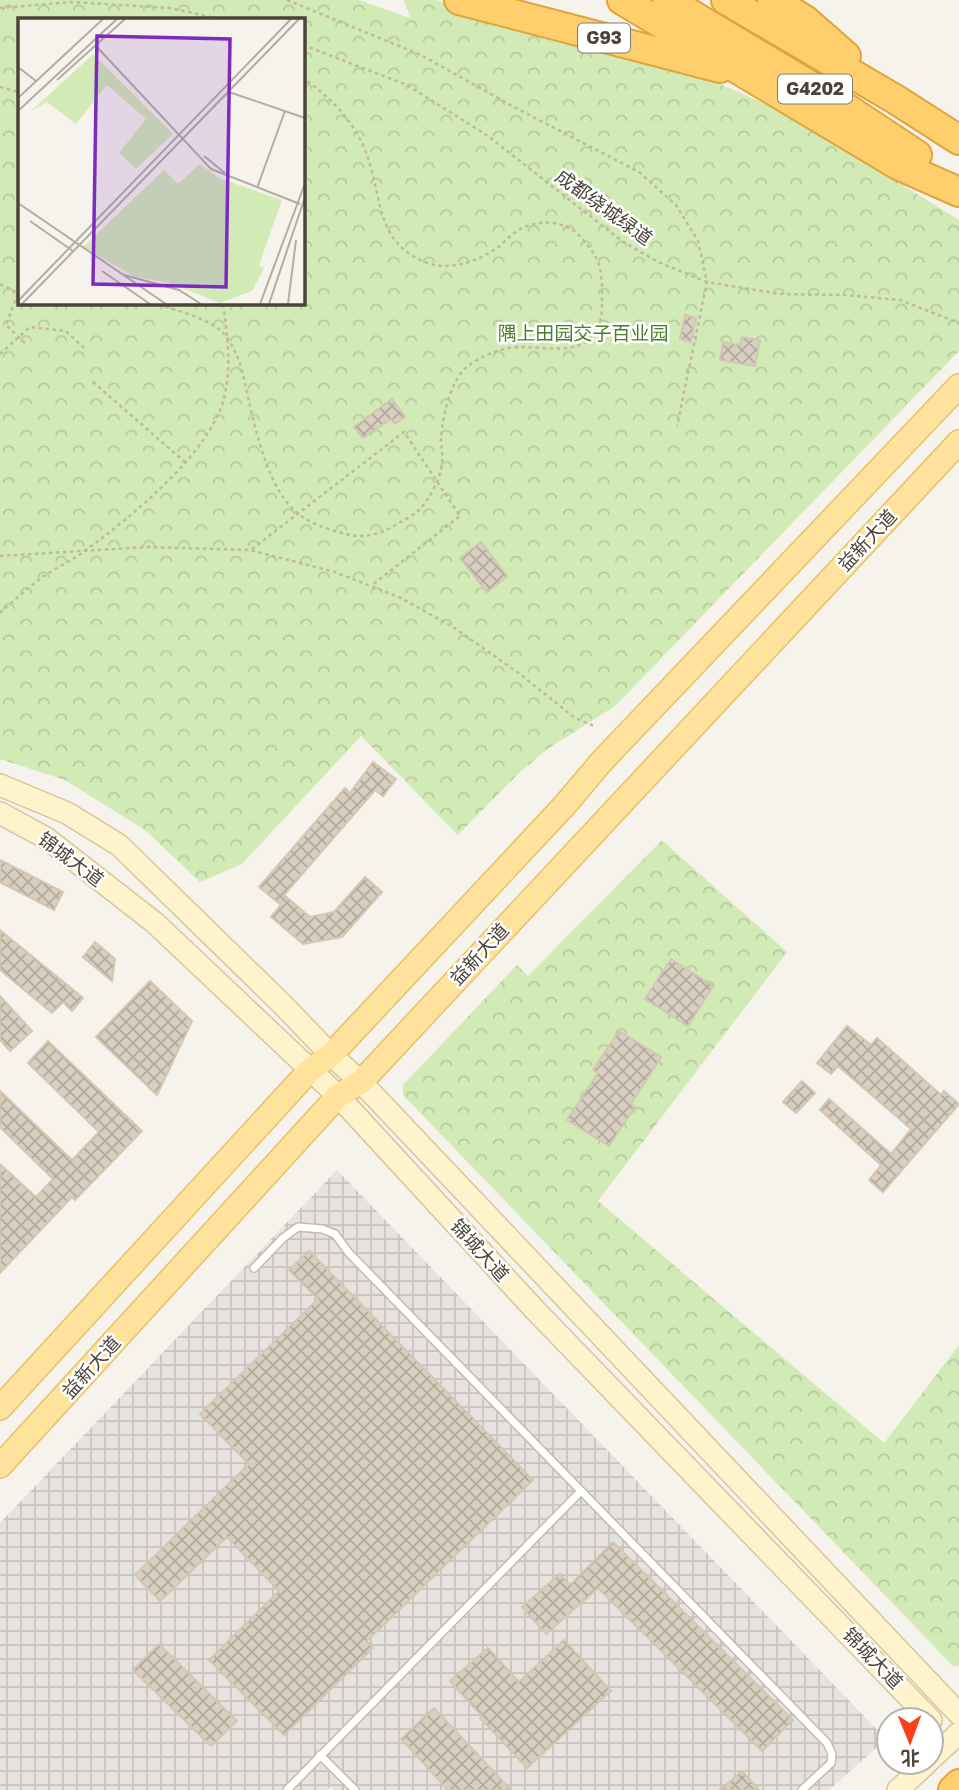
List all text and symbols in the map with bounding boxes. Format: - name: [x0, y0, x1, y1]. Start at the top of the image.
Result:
- inset map: [18, 18, 304, 304]
- road number: G93: [578, 24, 630, 52]
- road number: G4202: [778, 74, 852, 104]
- street label: 成都绕城绿道: [551, 164, 657, 249]
- park label: 隅上田园交子百业园: [497, 321, 669, 344]
- street label: 益新大道: [832, 504, 901, 575]
- street label: 锦城大道: [34, 827, 109, 891]
- street label: 益新大道: [444, 918, 513, 989]
- street label: 锦城大道: [446, 1214, 514, 1286]
- street label: 益新大道: [57, 1331, 125, 1403]
- street label: 锦城大道: [839, 1622, 908, 1693]
- north arrow: [875, 1706, 945, 1776]
- text: 北: [901, 1747, 920, 1770]

